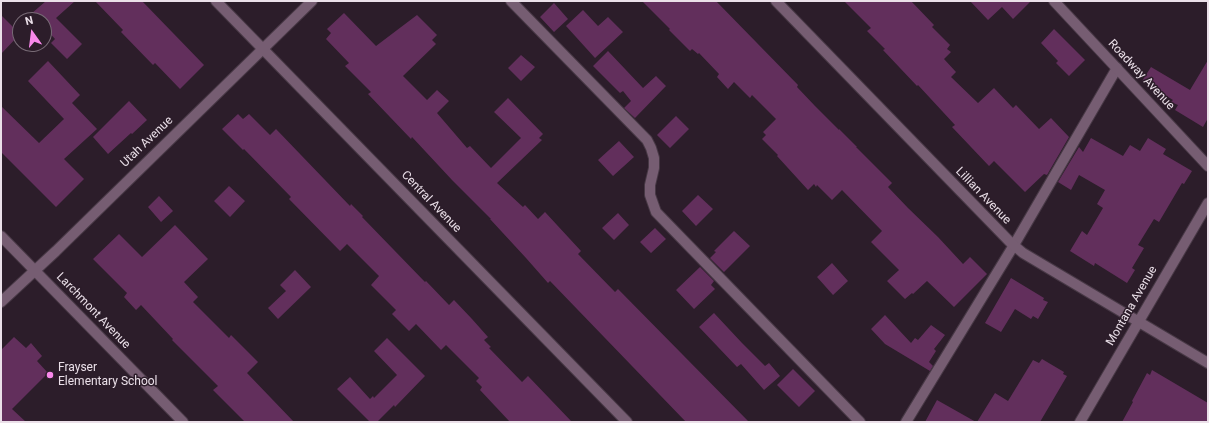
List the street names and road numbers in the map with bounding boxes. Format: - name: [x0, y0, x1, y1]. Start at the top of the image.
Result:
- street label: Roadway Avenue: [1105, 37, 1177, 113]
- street label: Utah Avenue: [118, 114, 176, 170]
- street label: Lillian Avenue: [952, 165, 1014, 227]
- street label: Central Avenue: [398, 168, 464, 236]
- street label: Montana Avenue: [1103, 264, 1161, 348]
- street label: Larchmont Avenue: [53, 270, 133, 352]

